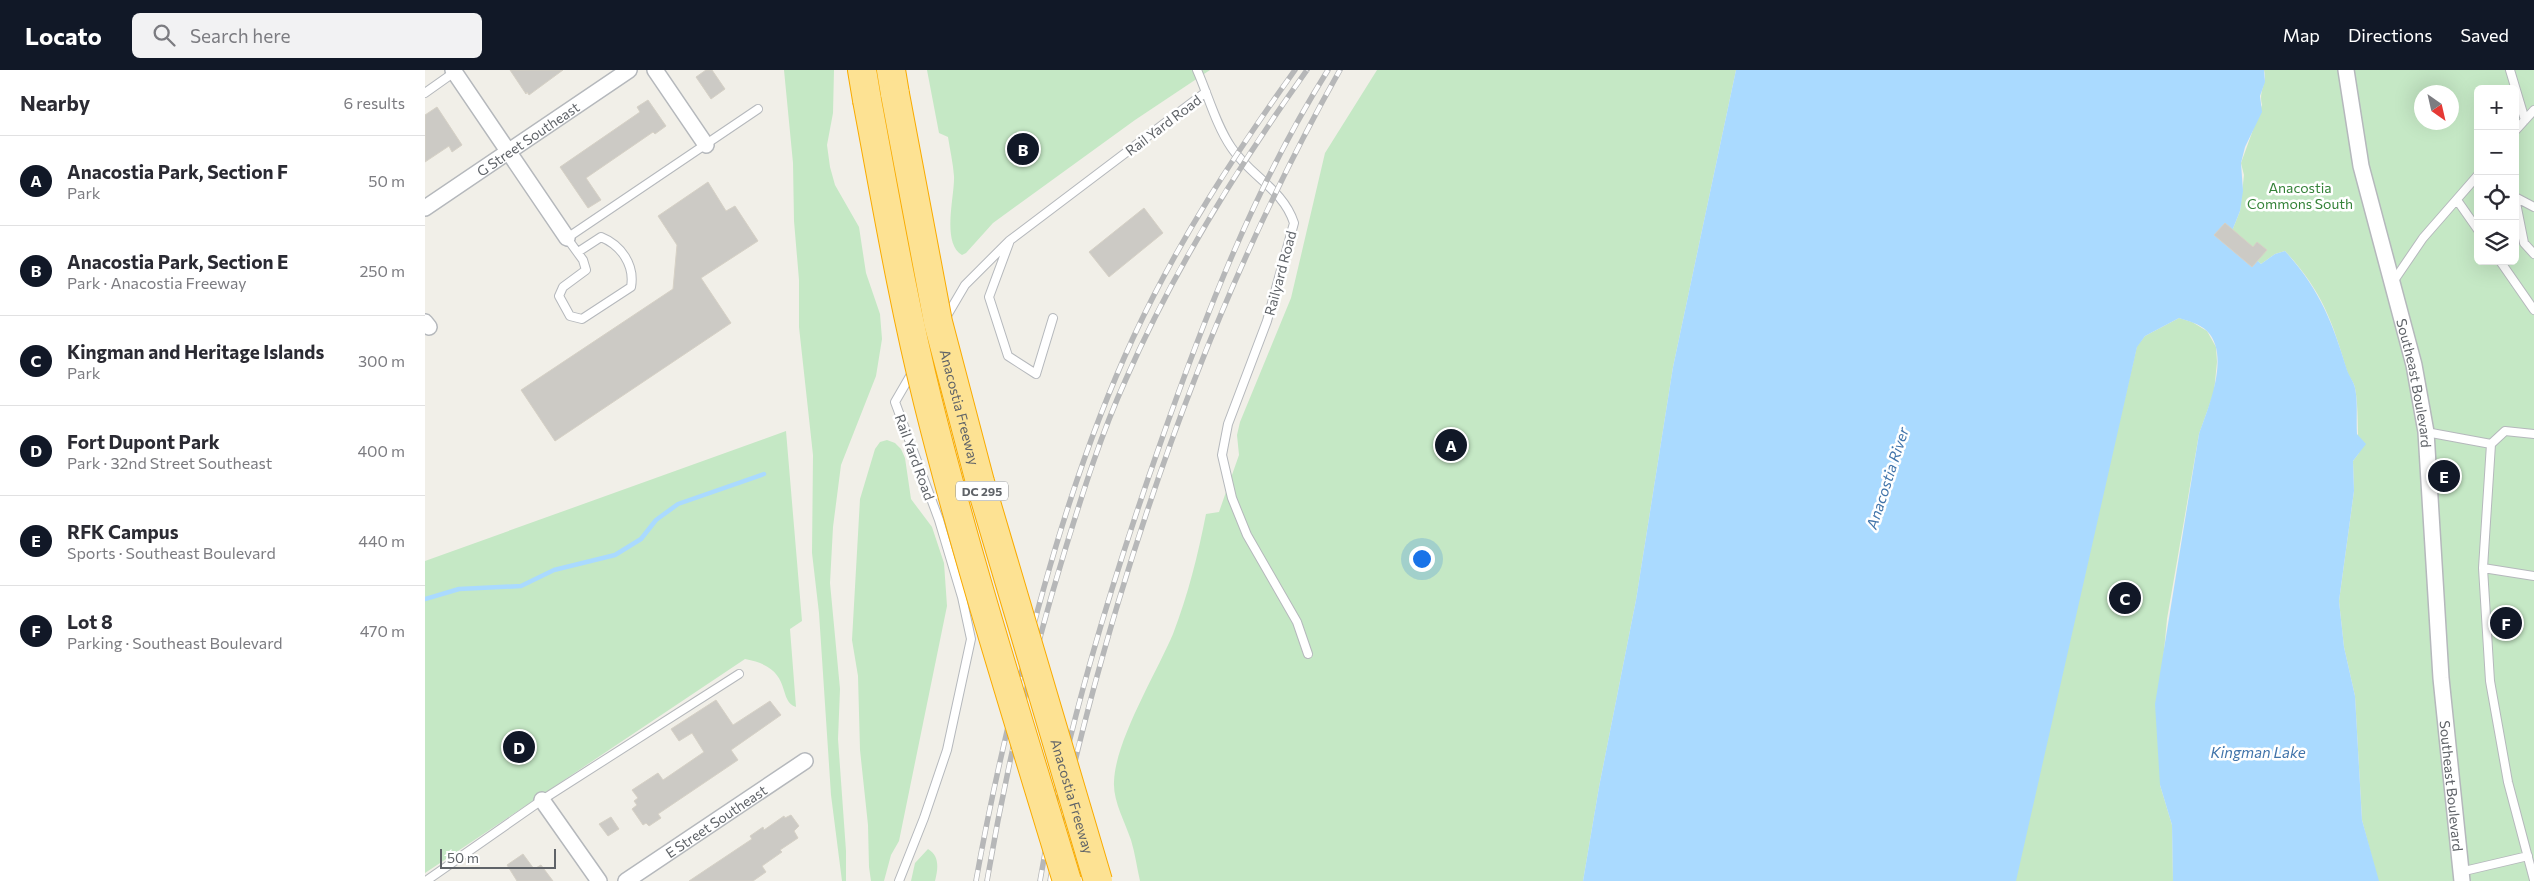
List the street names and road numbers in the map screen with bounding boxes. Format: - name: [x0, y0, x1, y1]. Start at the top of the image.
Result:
- street label: Rail Yard Road: [1122, 91, 1204, 159]
- street label: G Street Southeast: [473, 98, 582, 179]
- street label: Railyard Road: [1261, 229, 1299, 317]
- street label: Southeast Boulevard: [2393, 317, 2435, 448]
- street label: Anacostia Freeway: [937, 347, 984, 467]
- street label: Rail Yard Road: [892, 412, 938, 502]
- road number: DC 295: [956, 482, 1008, 501]
- street label: Southeast Boulevard: [2437, 719, 2467, 852]
- street label: Anacostia Freeway: [1048, 737, 1098, 856]
- street label: E Street Southeast: [662, 781, 770, 861]

